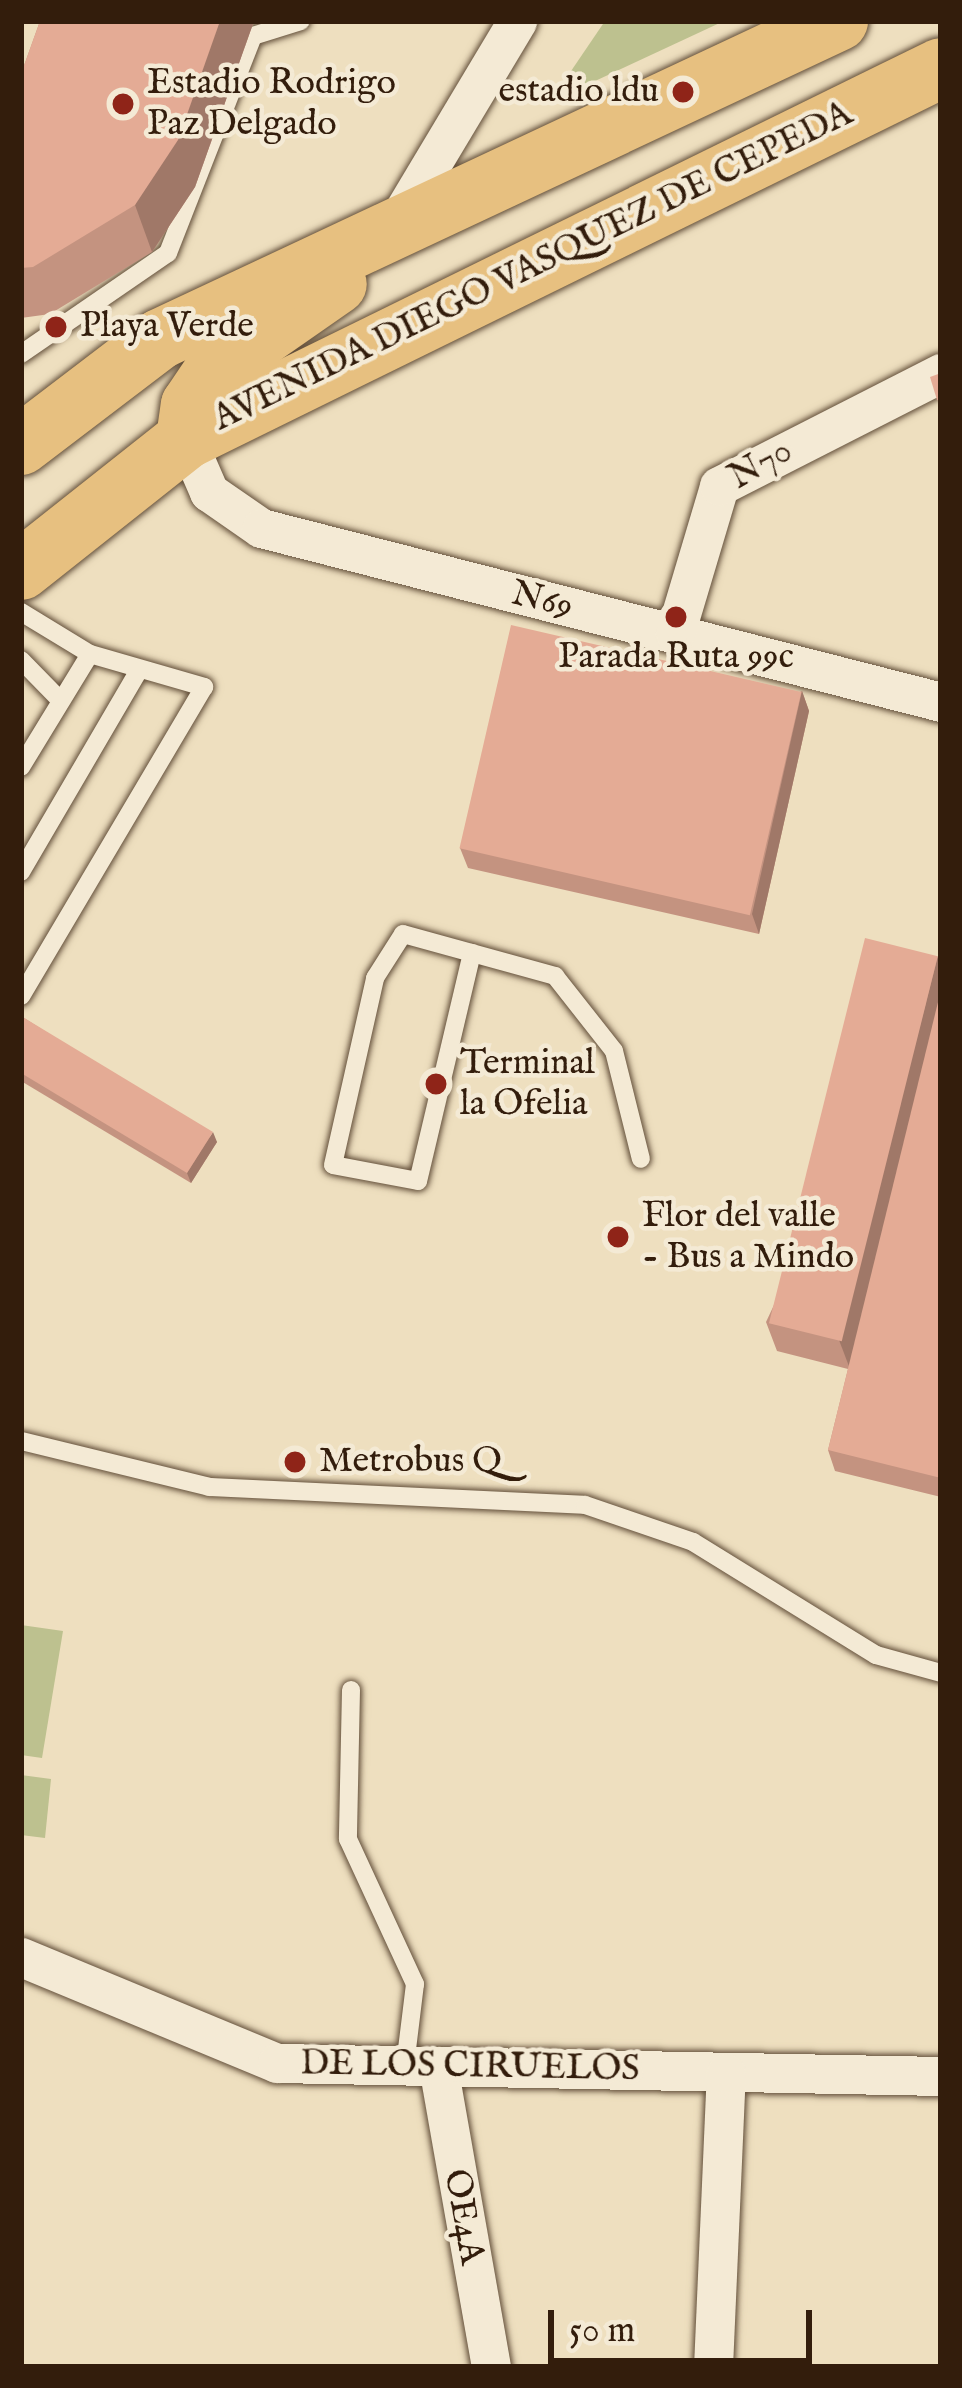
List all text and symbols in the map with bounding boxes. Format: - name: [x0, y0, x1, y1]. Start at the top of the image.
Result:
- place label: Estadio Rodrigo Paz Delgado: [147, 61, 396, 146]
- place label: estadio ldu: [498, 70, 659, 114]
- marker: estadio ldu: [670, 79, 696, 105]
- marker: Estadio Rodrigo Paz Delgado: [110, 91, 136, 117]
- street label: AVENIDA DIEGO VASQUEZ DE CEPEDA: [206, 93, 860, 441]
- place label: Playa Verde: [80, 305, 254, 349]
- marker: Playa Verde: [43, 314, 69, 340]
- street label: N70: [722, 430, 800, 500]
- street label: N69: [507, 573, 577, 629]
- marker: Parada Ruta 99c: [663, 604, 689, 630]
- place label: Parada Ruta 99c: [558, 636, 794, 680]
- place label: Terminal la Ofelia: [460, 1041, 595, 1126]
- marker: Terminal la Ofelia: [423, 1071, 449, 1097]
- place label: Flor del valle - Bus a Mindo: [642, 1194, 854, 1279]
- marker: Flor del valle - Bus a Mindo: [605, 1224, 631, 1250]
- place label: Metrobus Q: [319, 1440, 502, 1484]
- marker: Metrobus Q: [282, 1449, 308, 1475]
- street label: DE LOS CIRUELOS: [300, 2042, 640, 2092]
- street label: OE4A: [433, 2166, 493, 2268]
- scale bar: [554, 2286, 818, 2360]
- text: 50 m: [569, 2308, 635, 2354]

